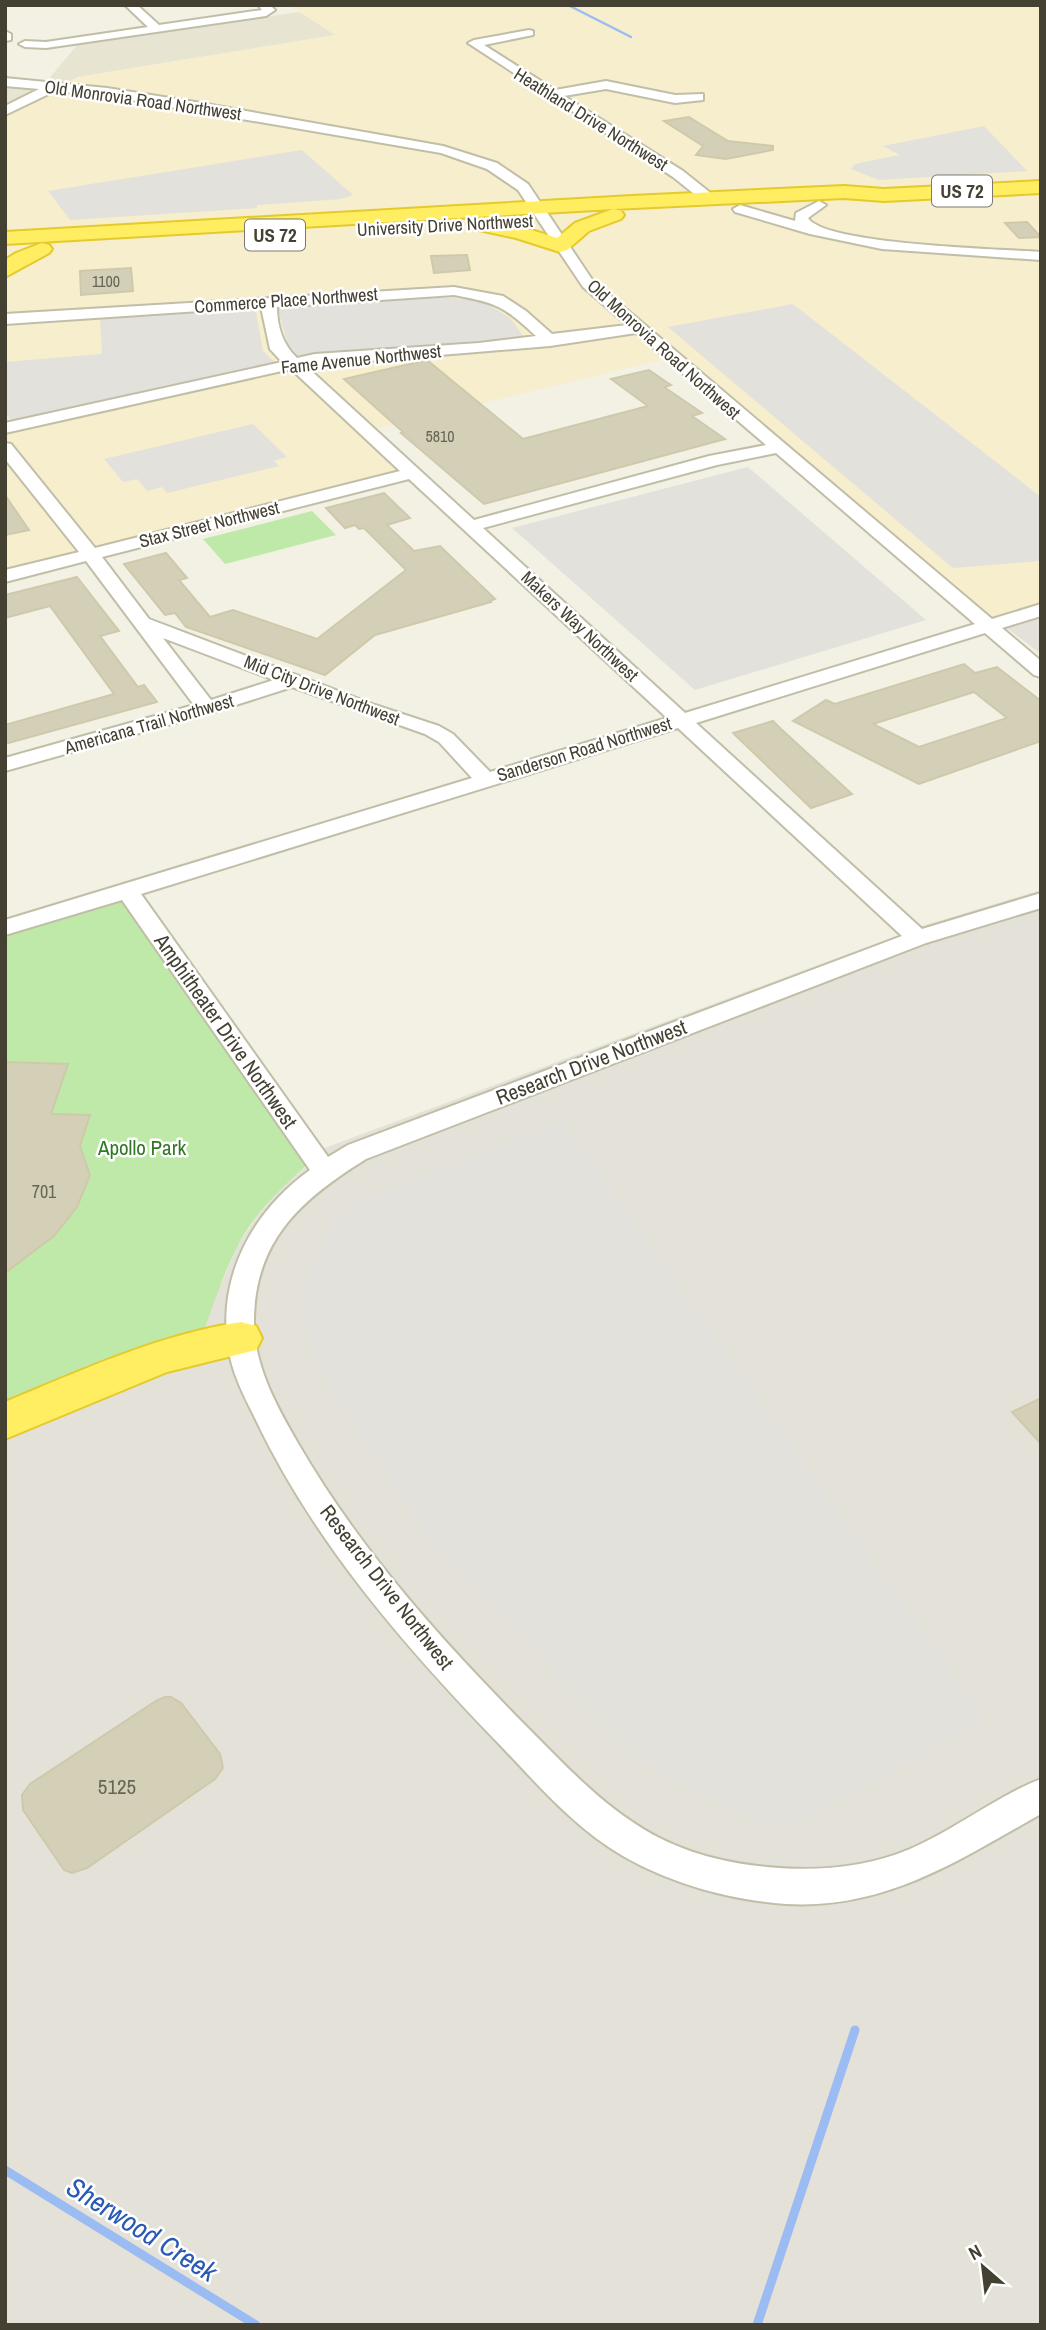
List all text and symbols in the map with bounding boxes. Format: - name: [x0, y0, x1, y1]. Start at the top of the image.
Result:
- street label: Heathland Drive Northwest: [509, 61, 673, 177]
- street label: Old Monrovia Road Northwest: [43, 74, 243, 126]
- road number: US 72: [932, 176, 992, 206]
- street label: University Drive Northwest: [356, 208, 534, 242]
- road number: US 72: [245, 219, 305, 250]
- house number: 1100: [92, 270, 120, 292]
- street label: Old Monrovia Road Northwest: [582, 273, 746, 425]
- street label: Commerce Place Northwest: [193, 281, 379, 319]
- street label: Fame Avenue Northwest: [280, 338, 442, 380]
- house number: 5810: [425, 425, 455, 447]
- street label: Stax Street Northwest: [136, 495, 282, 553]
- street label: Makers Way Northwest: [516, 565, 644, 687]
- street label: Mid City Drive Northwest: [241, 649, 403, 731]
- street label: Americana Trail Northwest: [61, 688, 236, 760]
- street label: Sanderson Road Northwest: [494, 711, 674, 787]
- street label: Amphitheater Drive Northwest: [147, 927, 304, 1134]
- street label: Research Drive Northwest: [492, 1012, 691, 1112]
- park label: Apollo Park: [97, 1133, 186, 1162]
- house number: 701: [32, 1179, 57, 1204]
- street label: Research Drive Northwest: [313, 1499, 461, 1676]
- house number: 5125: [98, 1772, 136, 1801]
- water label: Sherwood Creek: [59, 2168, 226, 2291]
- north arrow: [948, 2232, 1018, 2302]
- text: N: [964, 2238, 986, 2266]

